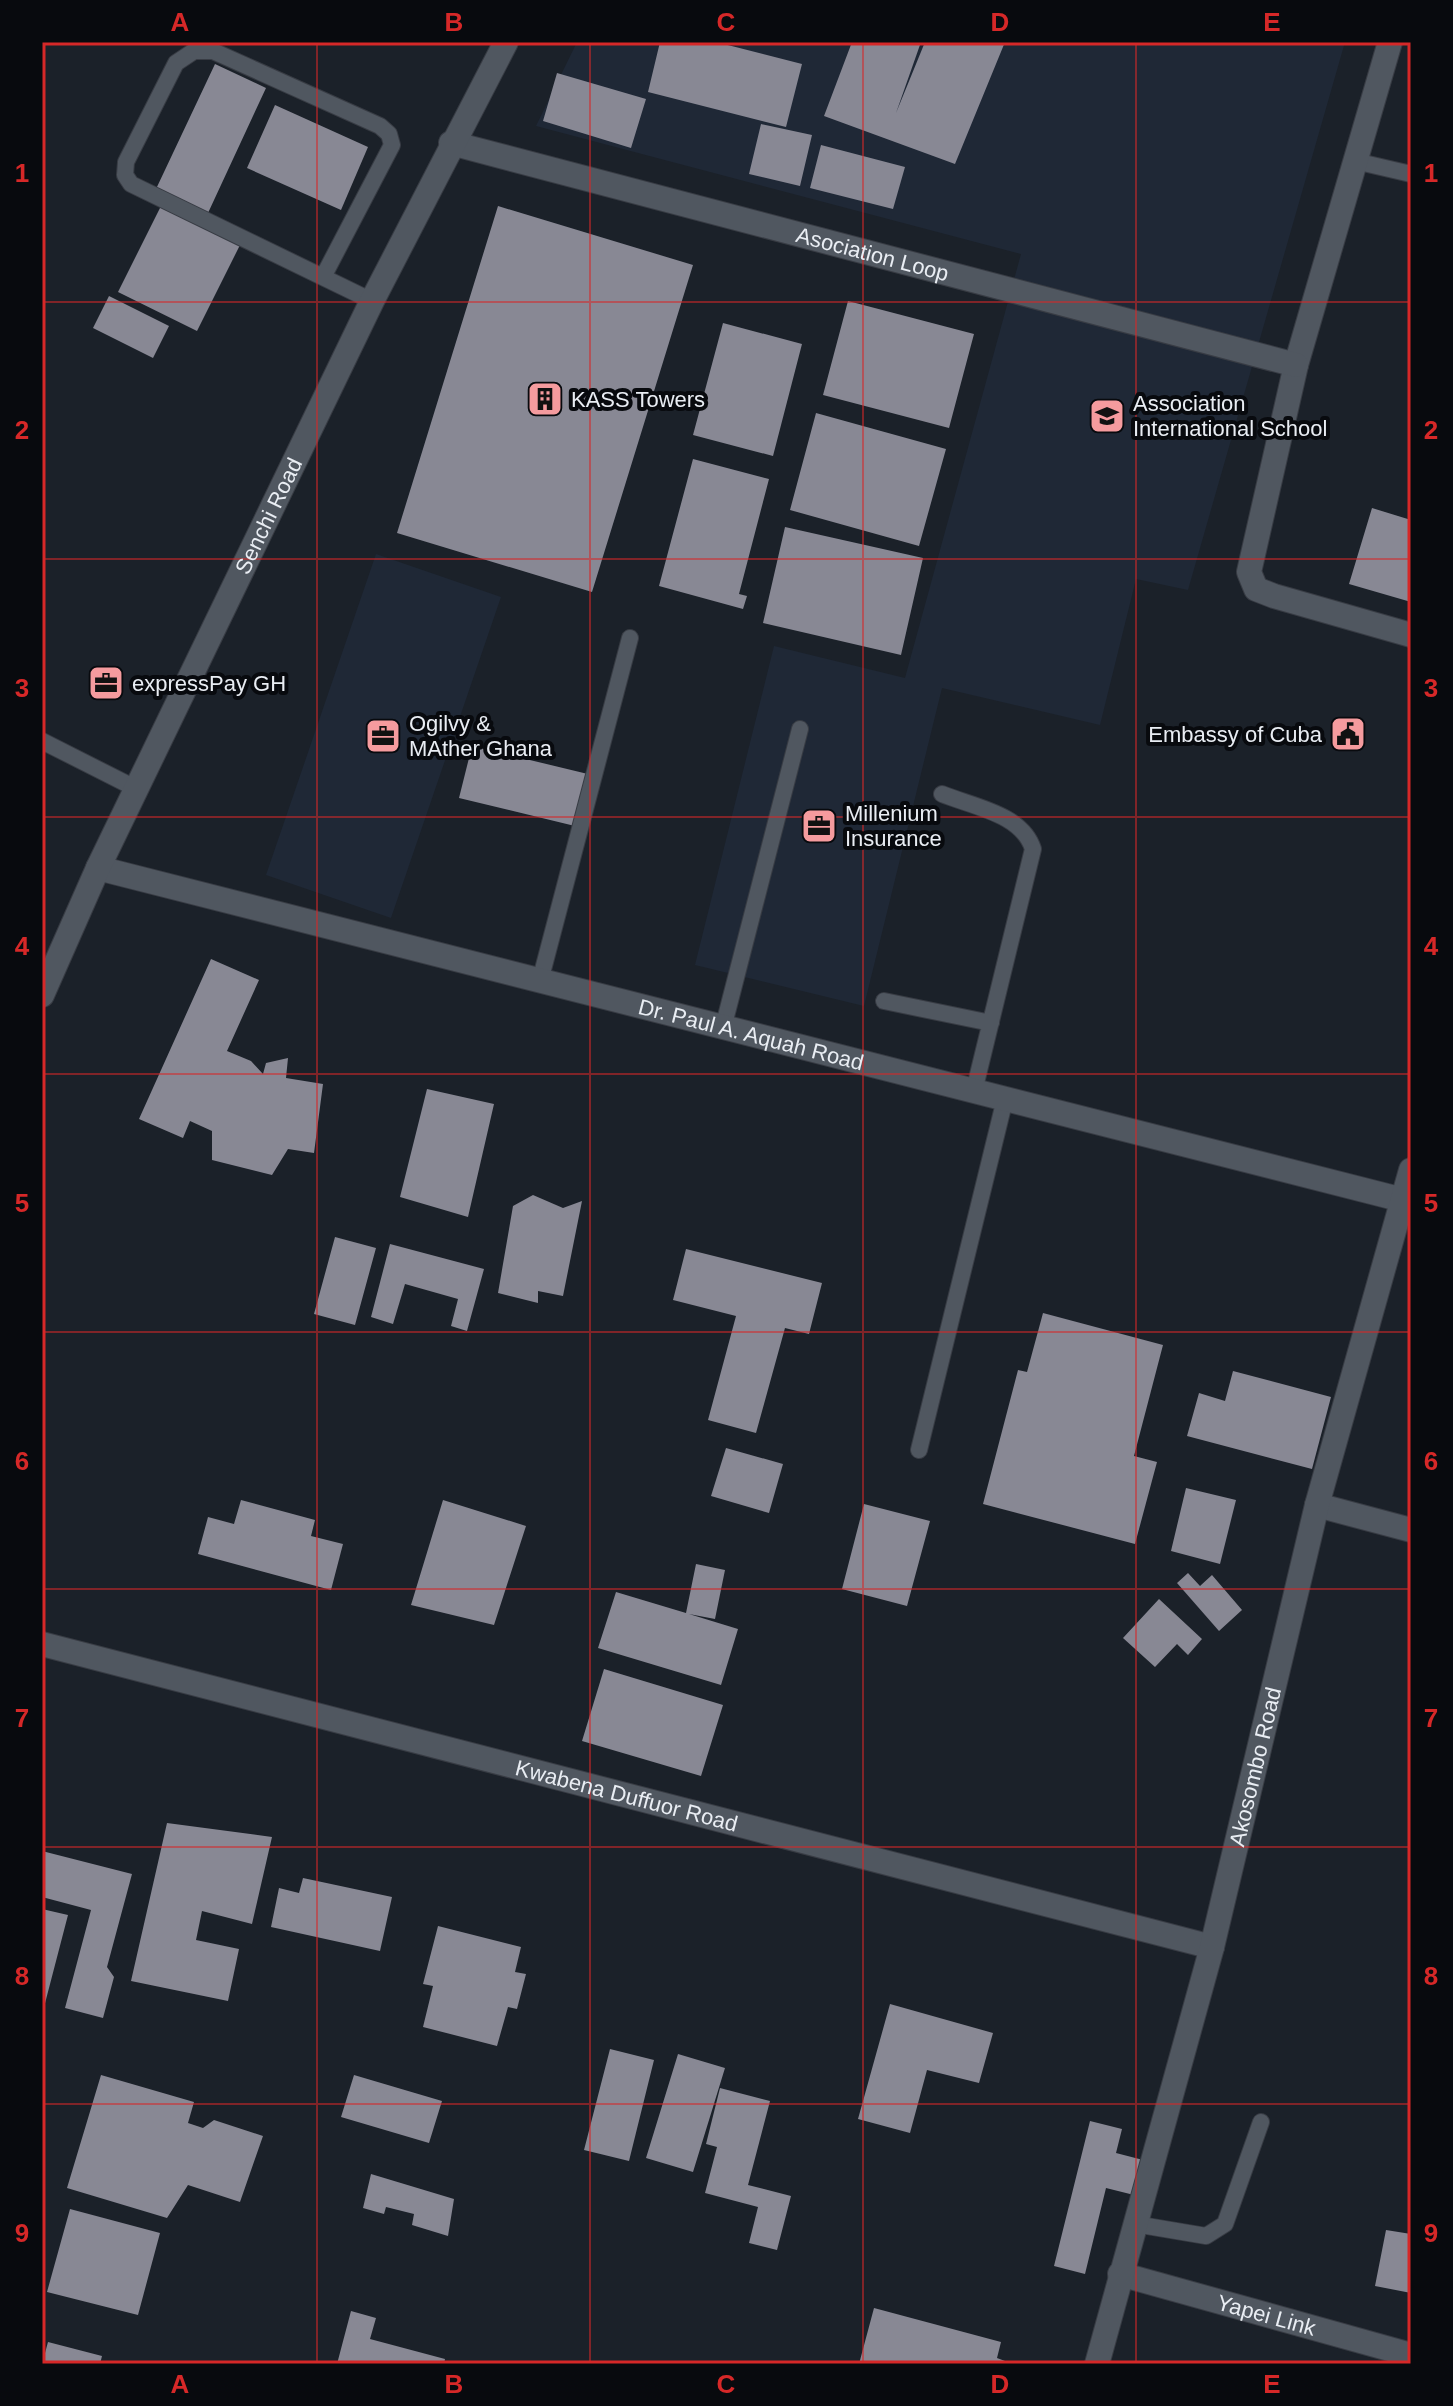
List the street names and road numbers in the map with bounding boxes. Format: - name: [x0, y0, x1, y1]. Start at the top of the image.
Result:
- street label: Asociation Loop: [794, 222, 952, 286]
- street label: Senchi Road: [230, 454, 307, 578]
- street label: Dr. Paul A. Aquah Road: [636, 994, 866, 1075]
- street label: Akosombo Road: [1224, 1685, 1286, 1849]
- street label: Kwabena Duffuor Road: [513, 1755, 740, 1837]
- street label: Yapei Link: [1214, 2290, 1319, 2341]

